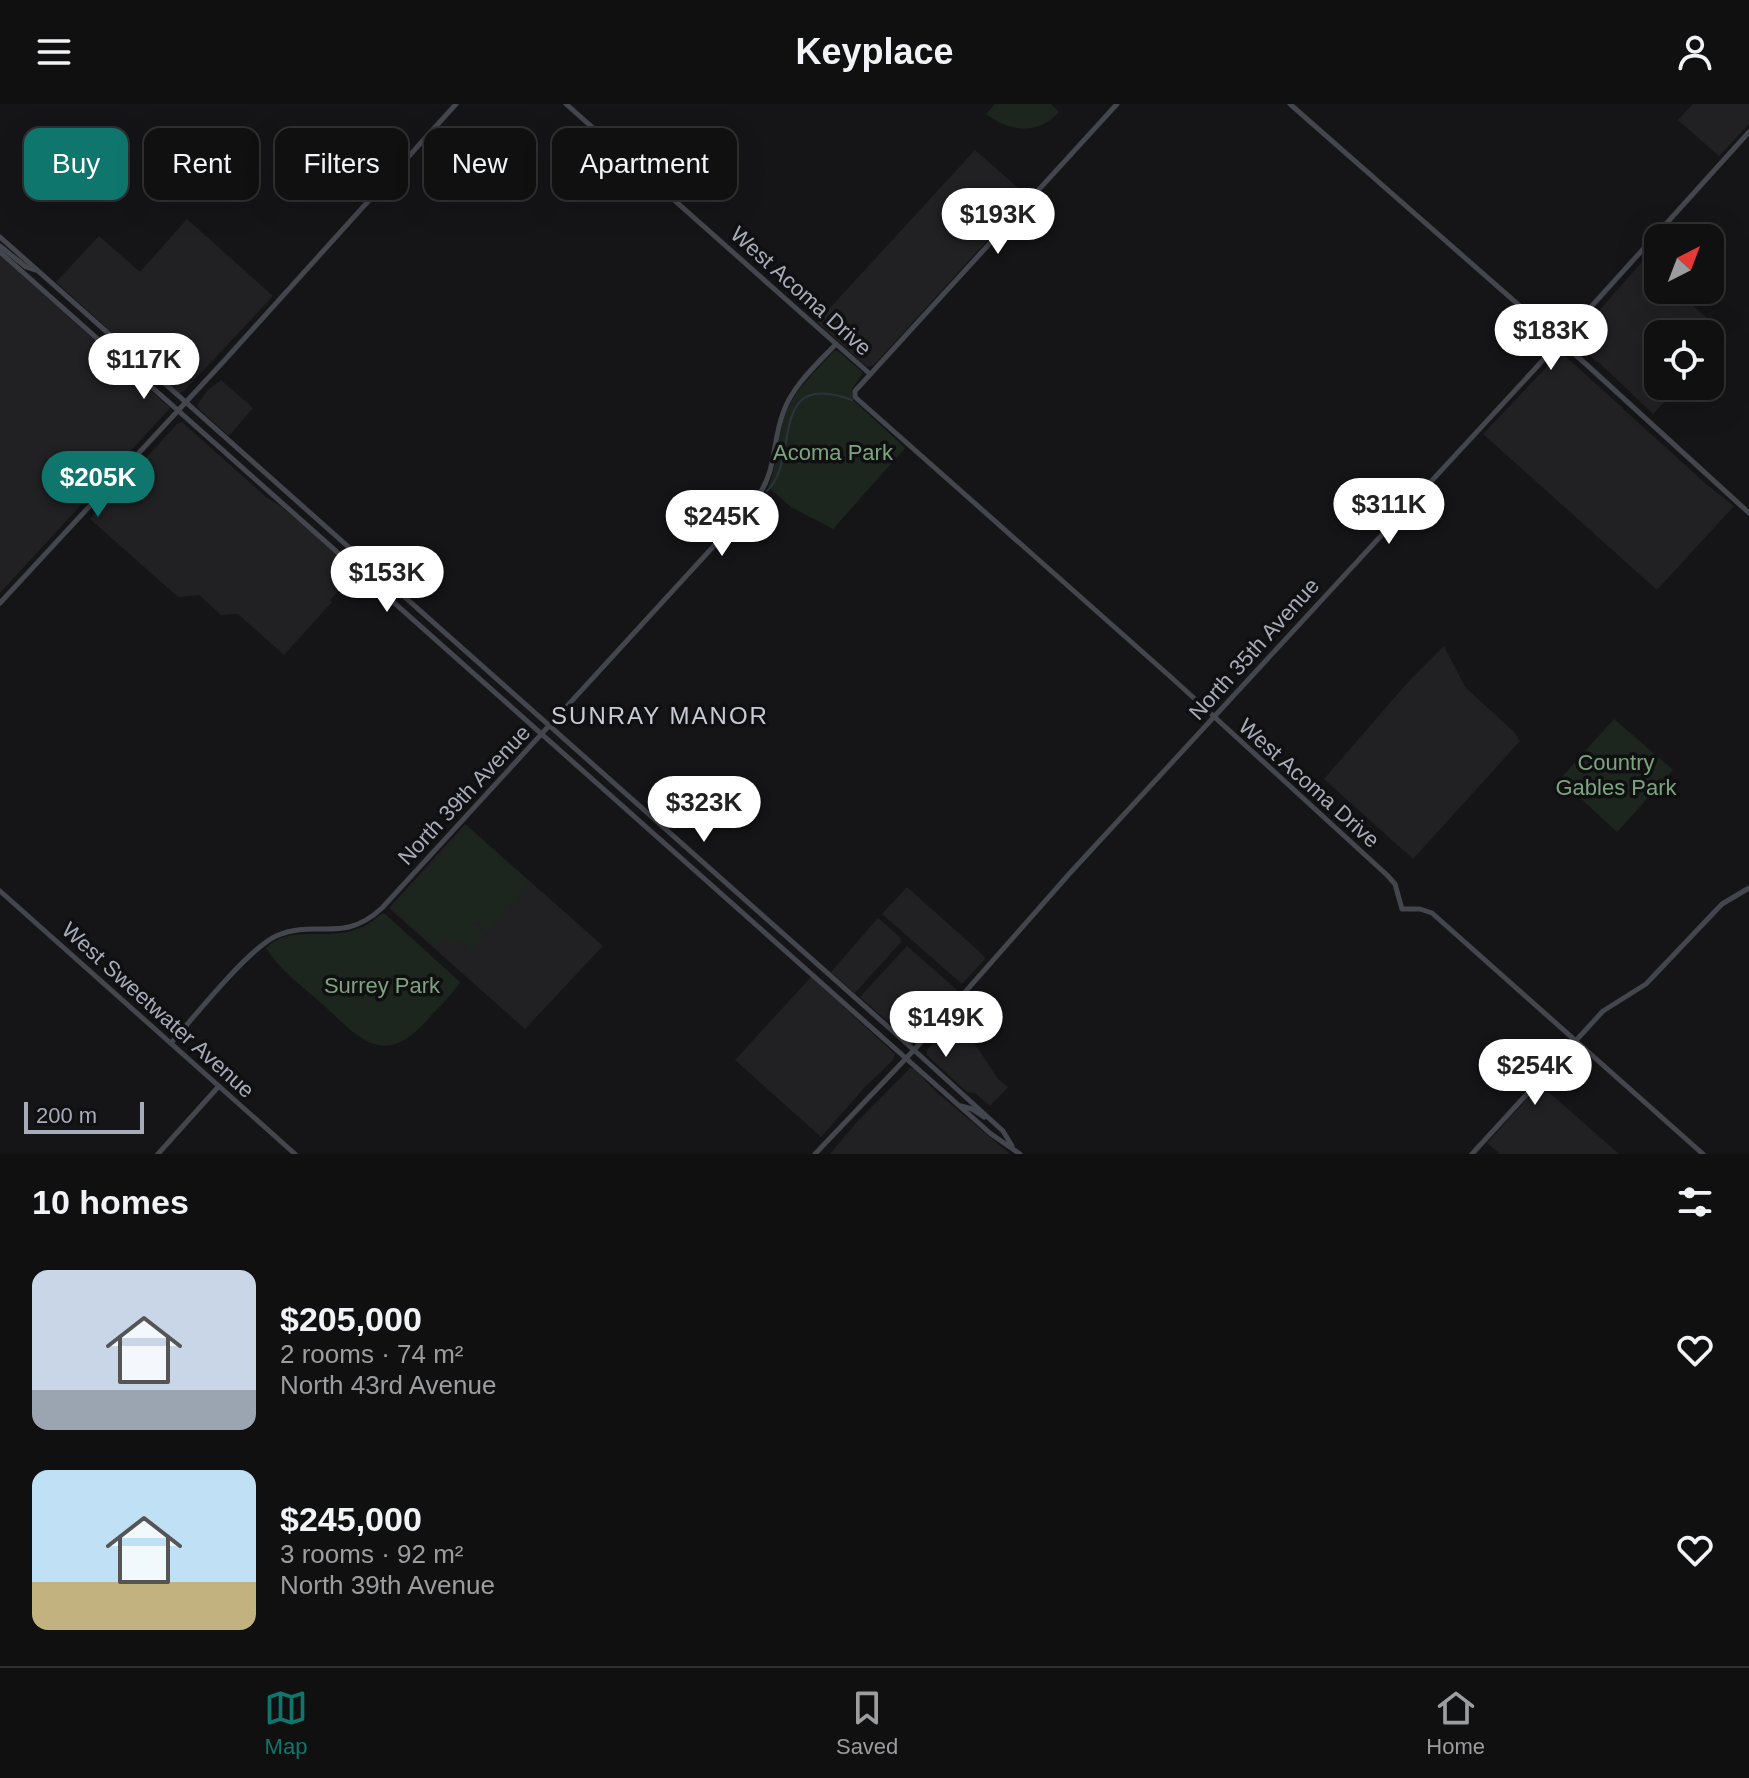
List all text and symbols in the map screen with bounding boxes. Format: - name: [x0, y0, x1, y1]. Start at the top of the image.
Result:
- icon: menu: [32, 30, 76, 74]
- icon: person: [1673, 30, 1717, 74]
- text: Keyplace: [795, 31, 954, 72]
- chip: Buy: [24, 128, 128, 200]
- chip: Rent: [144, 128, 259, 200]
- chip: Filters: [275, 128, 408, 200]
- chip: New: [424, 128, 536, 200]
- chip: Apartment: [552, 128, 737, 200]
- pin: $193K: [942, 188, 1054, 256]
- text: $193K: [960, 199, 1036, 229]
- street label: West Acoma Drive: [726, 221, 876, 361]
- north arrow: [1644, 224, 1724, 304]
- map controls: [1644, 224, 1724, 400]
- pin: $183K: [1495, 304, 1607, 372]
- text: $183K: [1513, 315, 1589, 345]
- button: locate: [1644, 320, 1724, 400]
- pin: $117K: [88, 333, 200, 401]
- text: $117K: [106, 344, 182, 374]
- park label: Acoma Park: [773, 440, 894, 465]
- pin: $205K: [42, 451, 154, 519]
- text: $205K: [60, 462, 136, 492]
- pin: $311K: [1333, 478, 1445, 546]
- text: $311K: [1351, 489, 1427, 519]
- pin: $245K: [666, 490, 778, 558]
- text: $245K: [684, 501, 760, 531]
- pin: $153K: [331, 546, 443, 614]
- text: $153K: [349, 557, 425, 587]
- street label: North 35th Avenue: [1184, 573, 1324, 725]
- district label: SUNRAY MANOR: [551, 702, 769, 729]
- street label: West Acoma Drive: [1234, 713, 1384, 853]
- street label: North 39th Avenue: [393, 720, 535, 870]
- park label: Country Gables Park: [1555, 750, 1678, 800]
- pin: $323K: [648, 776, 760, 844]
- text: $323K: [666, 787, 742, 817]
- street label: West Sweetwater Avenue: [57, 917, 259, 1103]
- park label: Surrey Park: [324, 973, 441, 998]
- pin: $149K: [890, 991, 1002, 1059]
- text: $149K: [908, 1002, 984, 1032]
- pin: $254K: [1479, 1039, 1591, 1107]
- text: $254K: [1497, 1050, 1573, 1080]
- scale bar: [24, 1098, 144, 1134]
- text: 200 m: [36, 1103, 97, 1128]
- icon: filters: [1673, 1180, 1717, 1224]
- text: 10 homes: [32, 1183, 189, 1221]
- text: $205,000: [280, 1300, 422, 1338]
- icon: home: [96, 1302, 192, 1398]
- icon: heart: [1673, 1328, 1717, 1372]
- text: 2 rooms · 74 m²: [280, 1339, 464, 1369]
- text: North 43rd Avenue: [280, 1370, 496, 1400]
- text: $245,000: [280, 1500, 422, 1538]
- icon: home: [96, 1502, 192, 1598]
- icon: heart: [1673, 1528, 1717, 1572]
- text: 3 rooms · 92 m²: [280, 1539, 464, 1569]
- text: North 39th Avenue: [280, 1570, 495, 1600]
- tab: Map: [264, 1686, 308, 1760]
- tab: Saved: [836, 1686, 898, 1760]
- tab: Home: [1426, 1686, 1485, 1760]

